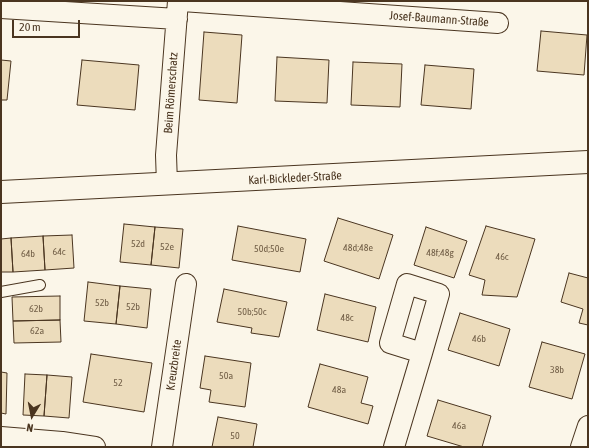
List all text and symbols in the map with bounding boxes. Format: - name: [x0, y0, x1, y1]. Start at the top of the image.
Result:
- street label: Josef-Baumann-Straße: [389, 8, 489, 30]
- scale bar: [14, 12, 82, 38]
- text: 20 m: [19, 20, 41, 34]
- street label: Beim Römerschatz: [161, 52, 181, 134]
- street label: Karl-Bickleder-Straße: [248, 168, 342, 188]
- house number: 52d: [131, 238, 145, 250]
- house number: 52e: [160, 241, 174, 253]
- house number: 48d;48e: [343, 242, 373, 254]
- house number: 50d;50e: [254, 243, 284, 255]
- house number: 64c: [52, 246, 66, 258]
- house number: 48f;48g: [426, 247, 454, 259]
- house number: 64b: [21, 248, 35, 260]
- house number: 46c: [495, 251, 509, 263]
- house number: 52b: [95, 297, 109, 309]
- house number: 52b: [126, 301, 140, 313]
- house number: 62b: [29, 303, 43, 315]
- house number: 50b;50c: [237, 306, 267, 318]
- house number: 48c: [340, 312, 354, 324]
- house number: 62a: [30, 325, 44, 337]
- house number: 46b: [472, 333, 486, 345]
- street label: Kreuzbreite: [163, 339, 185, 391]
- house number: 38b: [550, 364, 564, 376]
- house number: 50a: [219, 370, 233, 382]
- house number: 52: [113, 377, 123, 389]
- house number: 48a: [332, 384, 346, 396]
- north arrow: [12, 396, 52, 436]
- house number: 46a: [452, 420, 466, 432]
- text: N: [26, 421, 34, 434]
- house number: 50: [230, 430, 240, 442]

